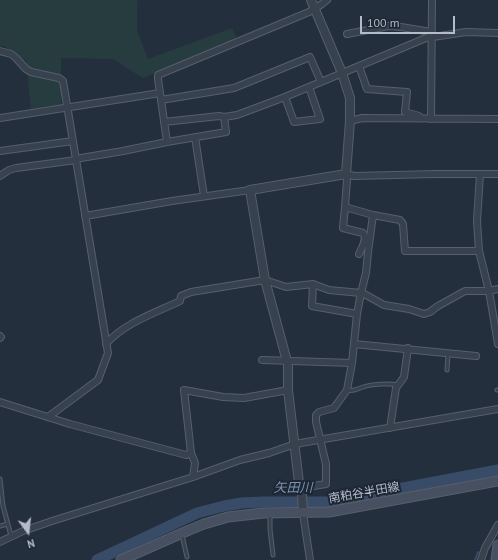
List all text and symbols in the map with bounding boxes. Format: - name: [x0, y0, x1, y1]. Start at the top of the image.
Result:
- scale bar: [362, 8, 457, 34]
- text: 100 m: [367, 15, 400, 30]
- water label: 矢田川: [274, 480, 312, 496]
- street label: 南粕谷半田線: [327, 480, 401, 506]
- north arrow: [8, 512, 48, 552]
- text: N: [26, 536, 36, 551]

